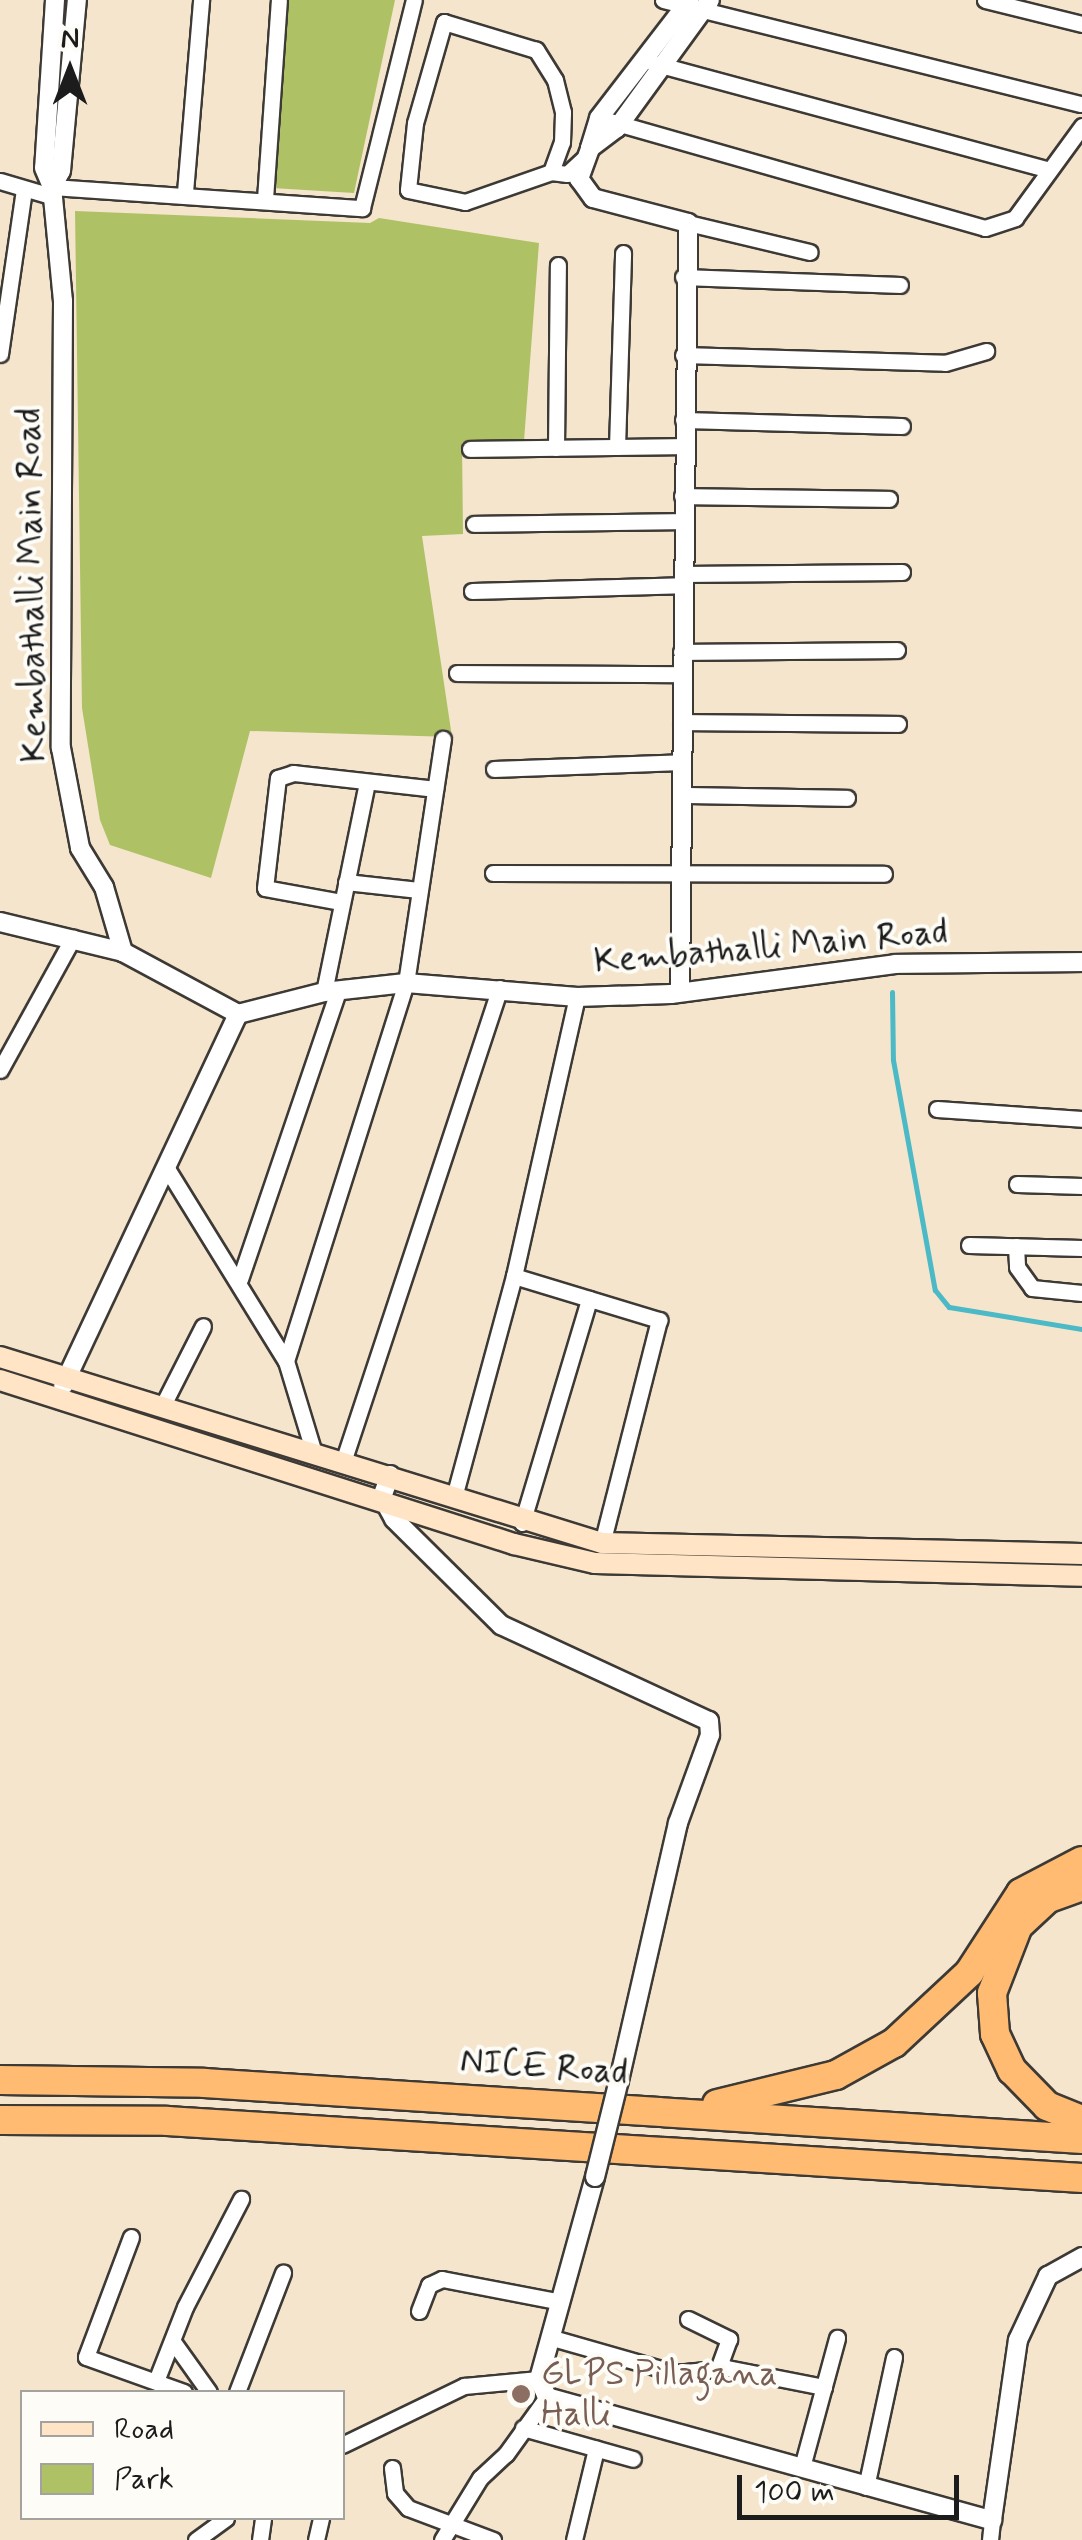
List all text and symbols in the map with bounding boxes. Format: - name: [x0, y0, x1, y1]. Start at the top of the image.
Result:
- north arrow: [20, 20, 120, 120]
- text: N: [61, 21, 79, 58]
- street label: Kembathalli Main Road: [8, 408, 56, 762]
- street label: Kembathalli Main Road: [593, 911, 949, 983]
- street label: NICE Road: [459, 2040, 629, 2094]
- place label: GLPS Pillagana Halli: [541, 2353, 768, 2435]
- marker: GLPS Pillagana Halli: [510, 2383, 532, 2405]
- legend: [20, 2390, 345, 2520]
- text: Road: [114, 2410, 174, 2449]
- scale bar: [742, 2455, 964, 2517]
- text: Park: [114, 2460, 174, 2499]
- text: 100 m: [754, 2473, 835, 2512]

